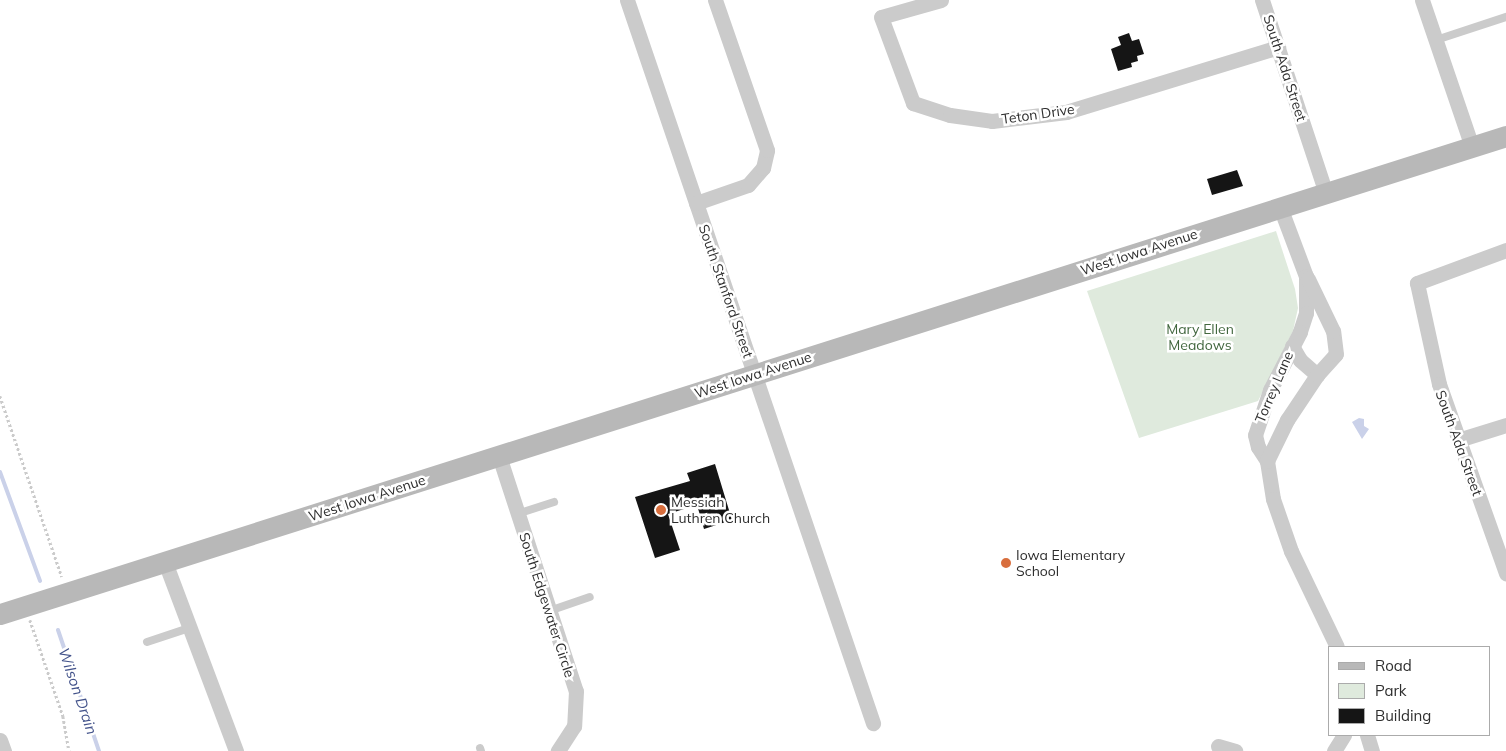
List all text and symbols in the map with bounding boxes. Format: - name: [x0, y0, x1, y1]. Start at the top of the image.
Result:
- street label: South Ada Street: [1260, 13, 1310, 123]
- street label: Teton Drive: [1000, 101, 1076, 127]
- street label: South Stanford Street: [695, 222, 757, 360]
- street label: West Iowa Avenue: [1078, 225, 1200, 279]
- park label: Mary Ellen Meadows: [1166, 321, 1234, 354]
- street label: West Iowa Avenue: [692, 348, 814, 402]
- street label: Torrey Lane: [1251, 349, 1297, 425]
- street label: South Ada Street: [1432, 388, 1486, 498]
- street label: West Iowa Avenue: [306, 471, 428, 525]
- place label: Messiah Luthren Church: [671, 494, 770, 526]
- marker: Messiah Luthren Church: [655, 504, 667, 516]
- street label: South Edgewater Circle: [516, 530, 578, 680]
- place label: Iowa Elementary School: [1016, 547, 1125, 580]
- marker: Iowa Elementary School: [1000, 557, 1012, 569]
- water label: Wilson Drain: [55, 645, 101, 737]
- legend: [1328, 646, 1491, 736]
- text: Road: [1375, 656, 1412, 675]
- text: Park: [1375, 681, 1407, 700]
- text: Building: [1375, 706, 1431, 725]

